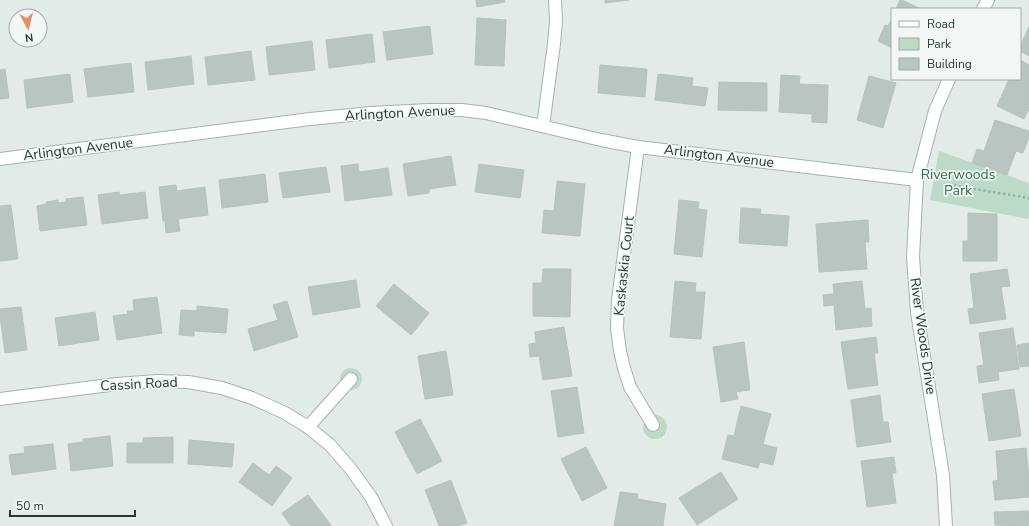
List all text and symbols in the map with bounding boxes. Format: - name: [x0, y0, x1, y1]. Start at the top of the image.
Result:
- north arrow: [8, 8, 48, 48]
- legend: [891, 8, 1021, 80]
- text: Road: [927, 16, 955, 32]
- text: N: [24, 29, 34, 45]
- text: Park: [927, 36, 952, 52]
- text: Building: [927, 56, 972, 72]
- street label: Arlington Avenue: [344, 101, 456, 125]
- street label: Arlington Avenue: [22, 133, 134, 165]
- street label: Arlington Avenue: [663, 140, 775, 172]
- park label: Riverwoods Park: [921, 165, 996, 200]
- street label: Kaskaskia Court: [609, 215, 639, 317]
- street label: River Woods Drive: [905, 276, 941, 396]
- street label: Cassin Road: [100, 372, 178, 396]
- scale bar: [10, 492, 135, 518]
- text: 50 m: [16, 498, 44, 514]

